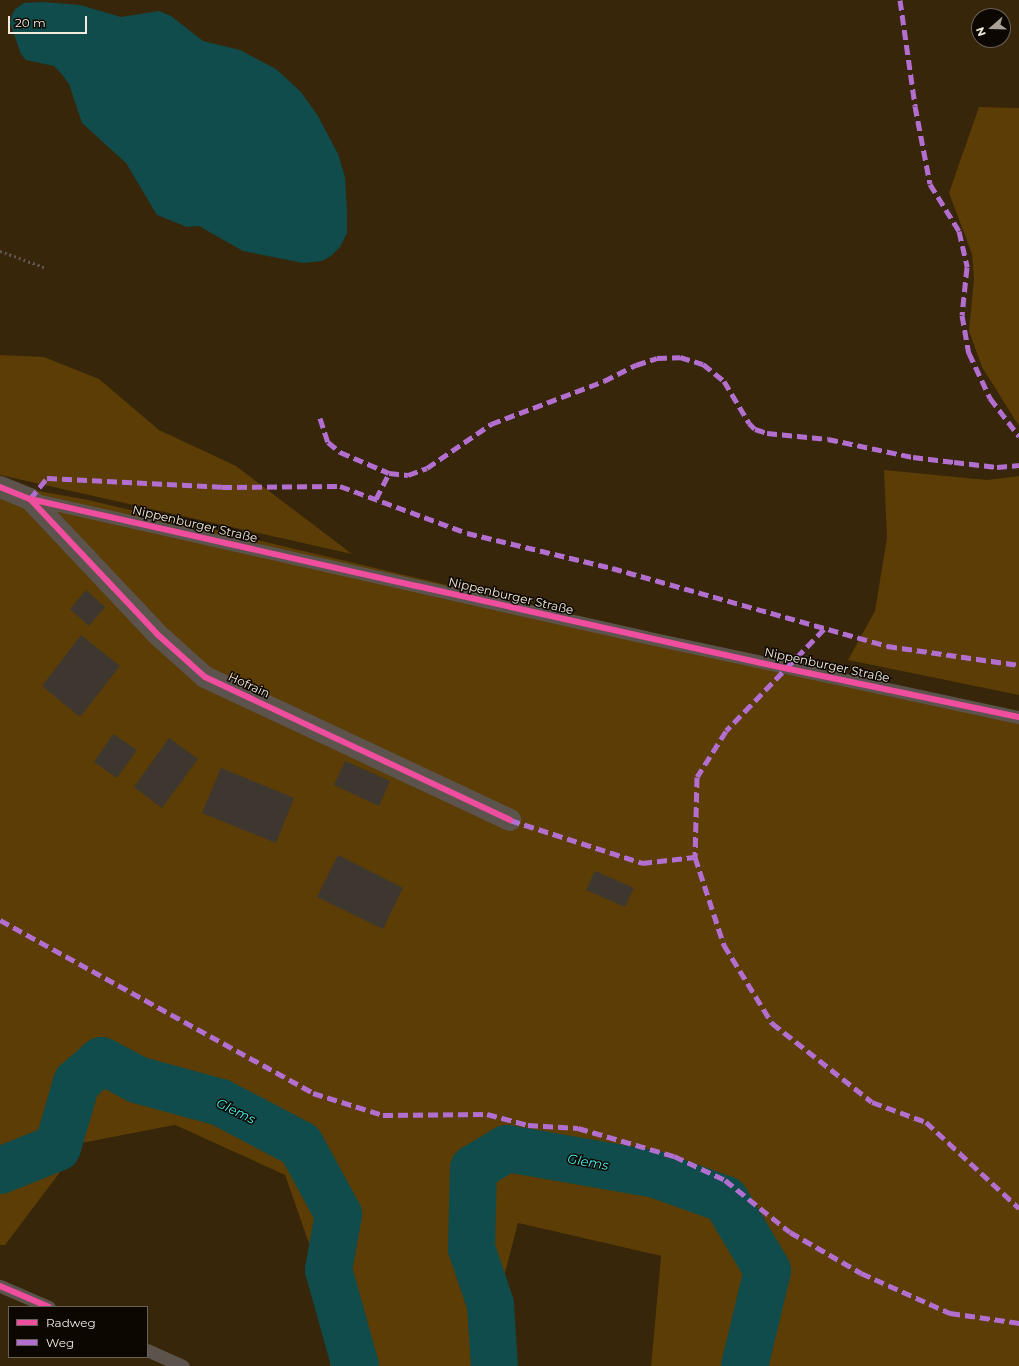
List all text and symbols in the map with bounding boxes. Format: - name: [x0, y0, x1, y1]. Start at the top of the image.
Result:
- scale bar: [10, 8, 89, 34]
- north arrow: [971, 8, 1011, 48]
- text: 20 m: [15, 15, 46, 30]
- text: N: [973, 25, 989, 38]
- street label: Nippenburger Straße: [131, 503, 259, 545]
- street label: Nippenburger Straße: [447, 575, 575, 617]
- street label: Nippenburger Straße: [763, 645, 891, 685]
- street label: Hofrain: [226, 669, 272, 701]
- water label: Glems: [214, 1095, 258, 1127]
- water label: Glems: [566, 1151, 610, 1173]
- legend: [8, 1306, 148, 1358]
- text: Radweg: [46, 1315, 96, 1330]
- text: Weg: [46, 1335, 74, 1350]

